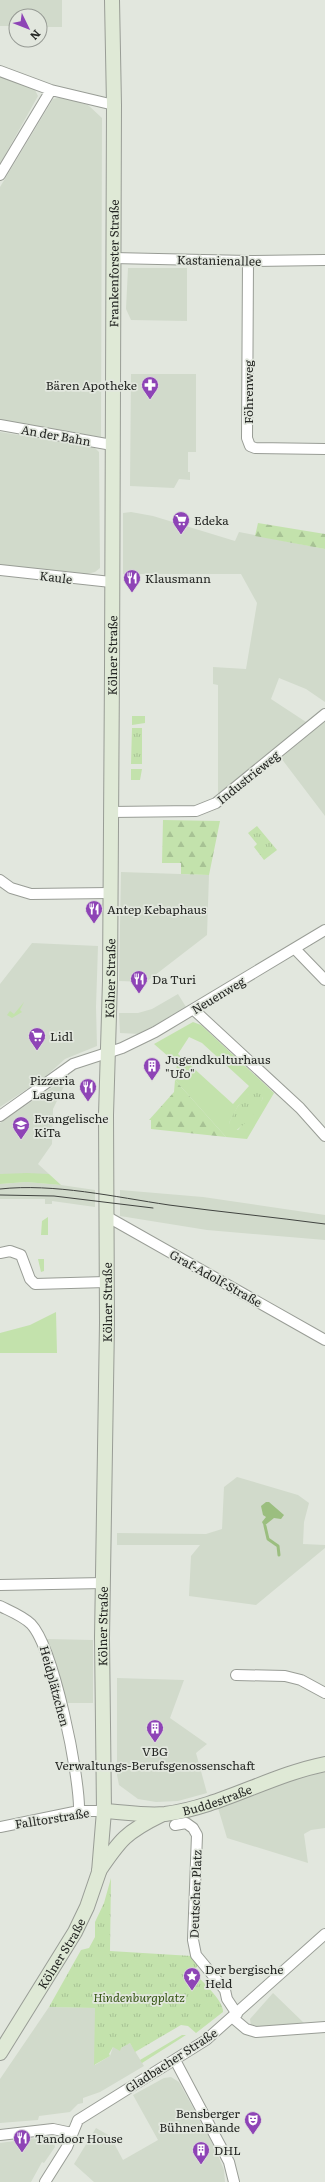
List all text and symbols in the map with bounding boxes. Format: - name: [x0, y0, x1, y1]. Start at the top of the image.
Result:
- north arrow: [8, 8, 48, 48]
- text: N: [27, 27, 45, 44]
- street label: Frankenforster Straße: [104, 199, 123, 327]
- street label: Kastanienallee: [177, 250, 261, 270]
- street label: Föhrenweg: [239, 360, 257, 424]
- pharmacy icon: Bären Apotheke: [140, 375, 160, 400]
- place label: Bären Apotheke: [46, 376, 137, 394]
- street label: An der Bahn: [20, 420, 92, 450]
- supermarket icon: Edeka: [171, 510, 191, 535]
- place label: Edeka: [194, 511, 229, 529]
- street label: Kaule: [39, 566, 73, 588]
- restaurant icon: Klausmann: [122, 568, 142, 593]
- place label: Klausmann: [145, 569, 211, 587]
- street label: Kölner Straße: [103, 615, 121, 695]
- street label: Industrieweg: [213, 746, 284, 808]
- restaurant icon: Antep Kebaphaus: [84, 899, 104, 924]
- place label: Antep Kebaphaus: [107, 900, 207, 918]
- street label: Kölner Straße: [100, 938, 119, 1019]
- restaurant icon: Da Turi: [129, 969, 149, 994]
- place label: Da Turi: [152, 970, 196, 988]
- street label: Neuenweg: [188, 972, 249, 1018]
- supermarket icon: Lidl: [27, 1026, 47, 1051]
- place label: Lidl: [50, 1027, 73, 1045]
- place label: Jugendkulturhaus "Ufo": [165, 1050, 271, 1082]
- building icon: Jugendkulturhaus "Ufo": [142, 1056, 162, 1081]
- place label: Pizzeria Laguna: [30, 1071, 76, 1103]
- restaurant icon: Pizzeria Laguna: [78, 1077, 98, 1102]
- place label: Evangelische KiTa: [34, 1109, 109, 1141]
- school or university icon: Evangelische KiTa: [11, 1115, 31, 1140]
- street label: Graf-Adolf-Straße: [166, 1245, 266, 1311]
- street label: Kölner Straße: [98, 1262, 116, 1342]
- street label: Kölner Straße: [93, 1586, 112, 1666]
- street label: Heidplätzchen: [36, 1643, 74, 1729]
- building icon: VBG Verwaltungs-Berufsgenossenschaft: [145, 1718, 165, 1743]
- place label: VBG Verwaltungs-Berufsgenossenschaft: [55, 1742, 255, 1774]
- street label: Buddestraße: [180, 1780, 254, 1820]
- street label: Falltorstraße: [14, 1803, 90, 1833]
- street label: Deutscher Platz: [184, 1849, 206, 1939]
- street label: Kölner Straße: [33, 1915, 89, 1992]
- place label: Der bergische Held: [205, 1960, 284, 1992]
- place icon: Der bergische Held: [182, 1966, 202, 1991]
- park label: Hindenburgplatz: [93, 1988, 185, 2006]
- street label: Gladbacher Straße: [121, 2023, 221, 2097]
- place label: Bensberger BühnenBande: [159, 2104, 240, 2136]
- theatre icon: Bensberger BühnenBande: [243, 2110, 263, 2135]
- restaurant icon: Tandoor House: [12, 2128, 32, 2153]
- place label: Tandoor House: [35, 2129, 123, 2147]
- building icon: DHL: [191, 2140, 211, 2165]
- place label: DHL: [214, 2141, 241, 2159]

